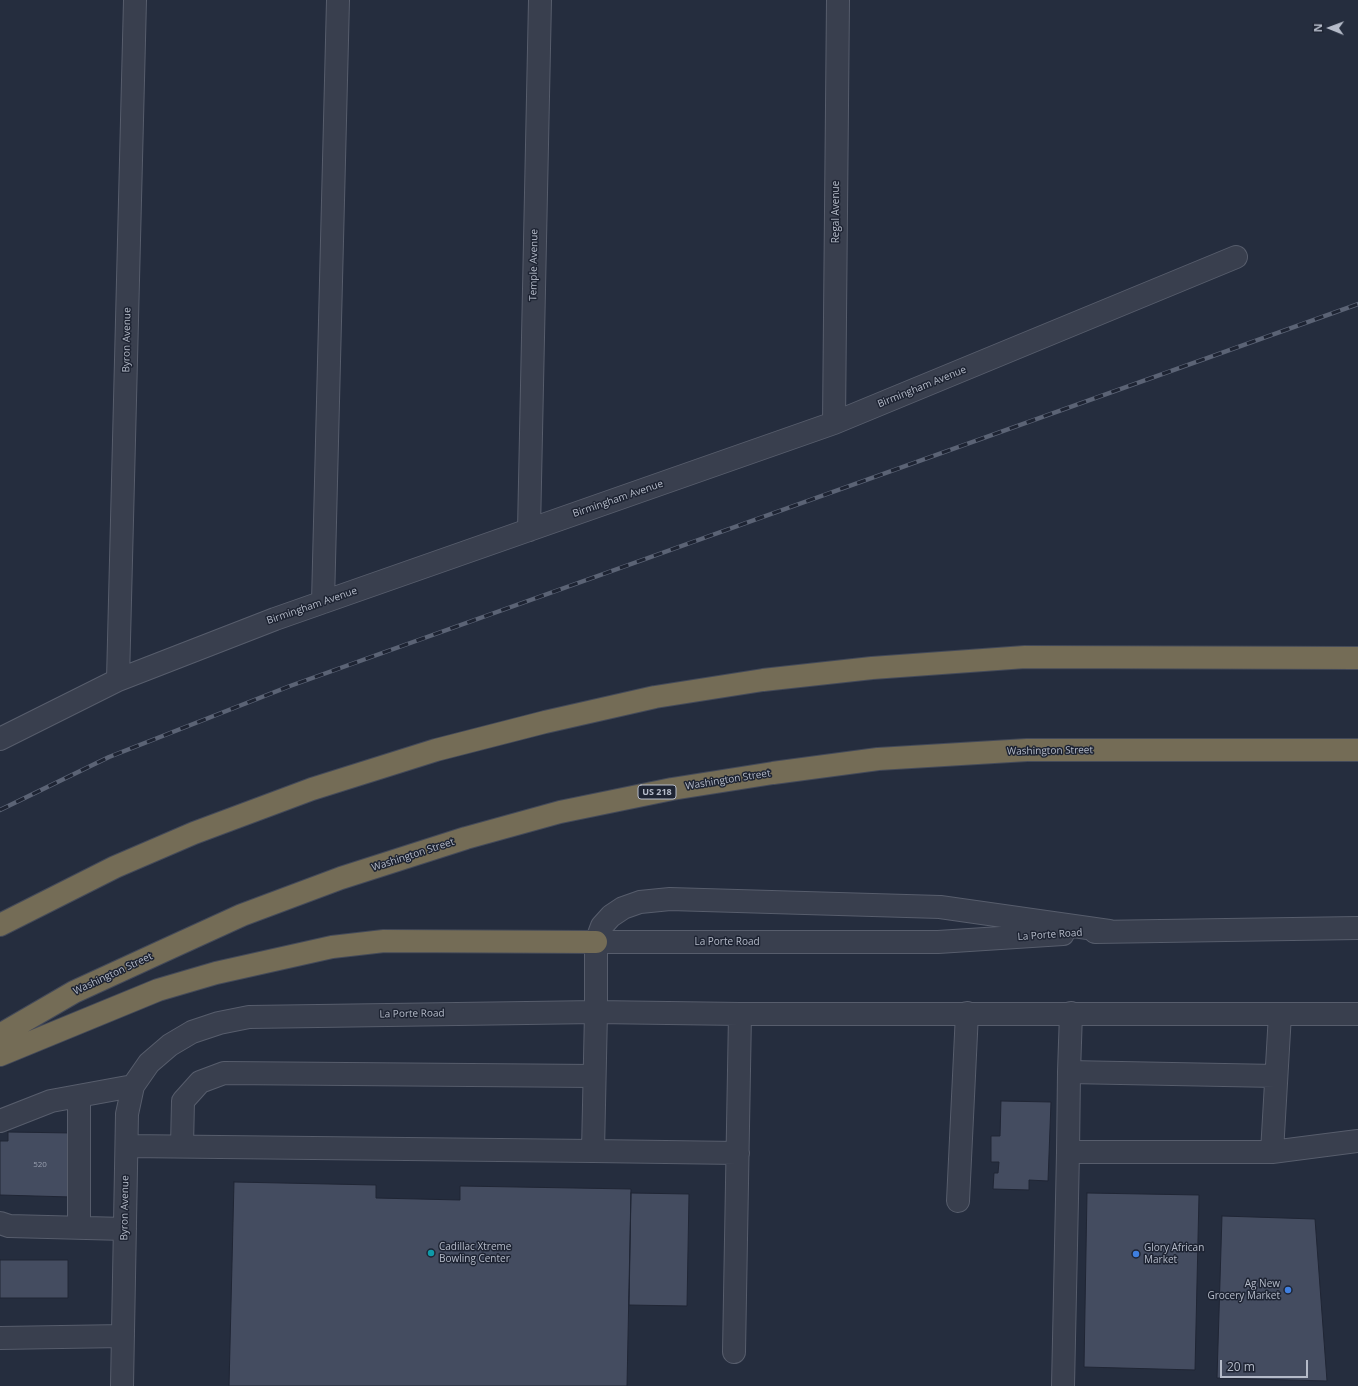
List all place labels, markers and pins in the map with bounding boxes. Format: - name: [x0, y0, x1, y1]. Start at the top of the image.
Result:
- place label: Cadillac Xtreme Bowling Center: [439, 1241, 511, 1264]
- place label: Glory African Market: [1144, 1242, 1204, 1266]
- marker: Cadillac Xtreme Bowling Center: [426, 1248, 436, 1258]
- marker: Glory African Market: [1131, 1249, 1141, 1259]
- place label: Ag New Grocery Market: [1207, 1278, 1280, 1302]
- marker: Ag New Grocery Market: [1283, 1285, 1293, 1295]

